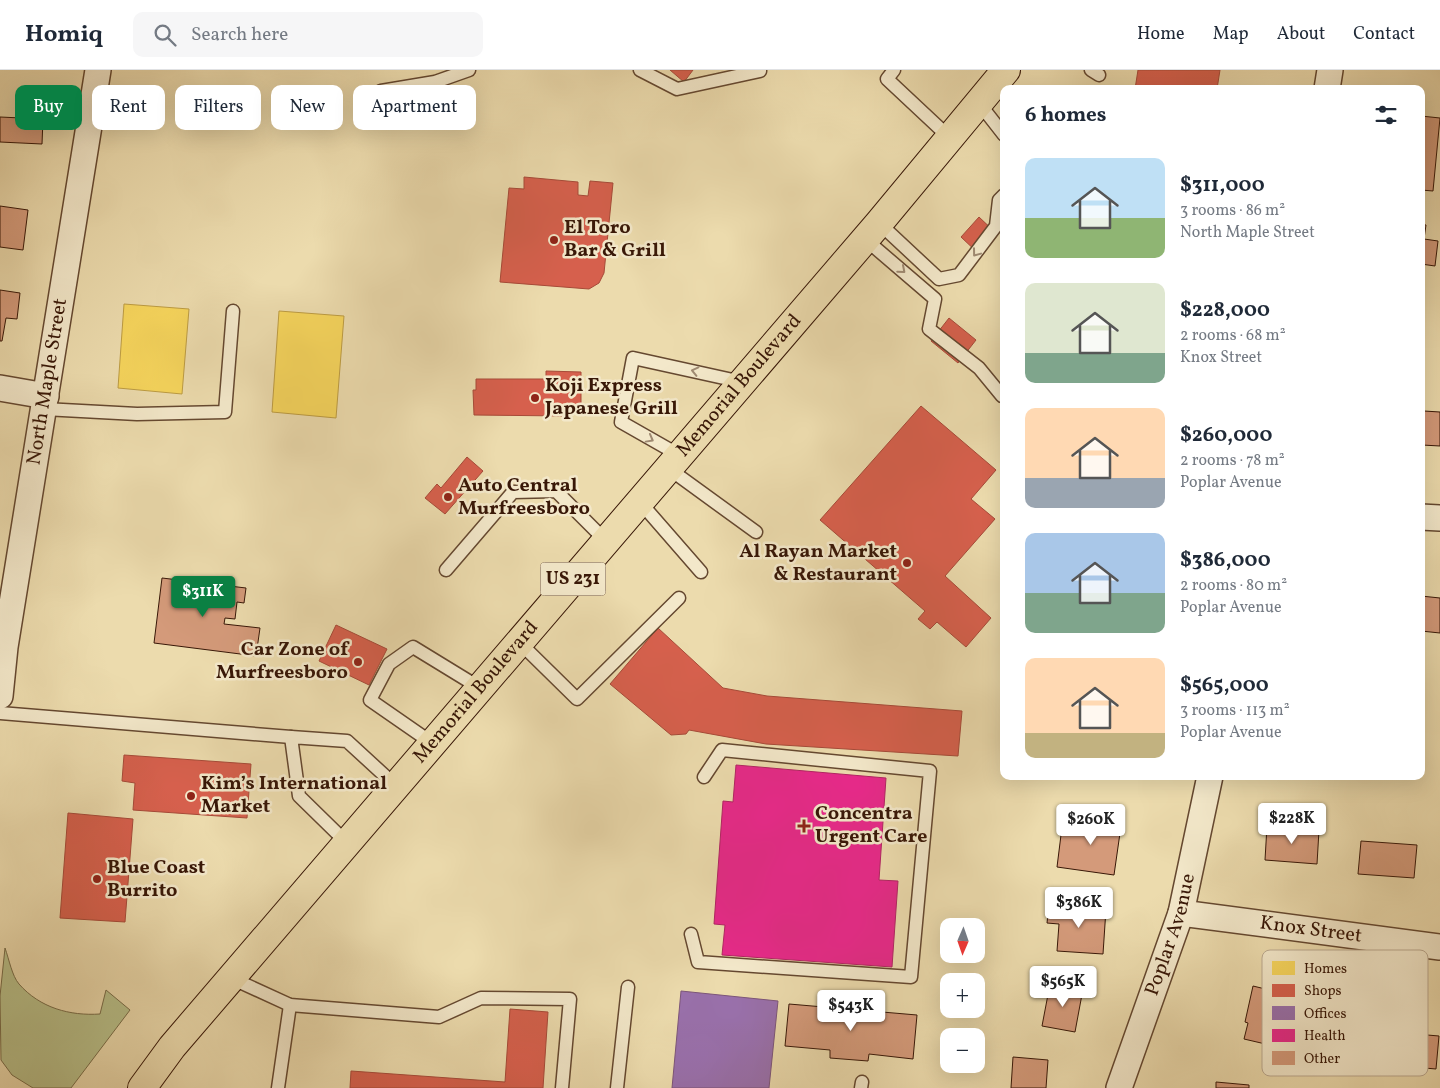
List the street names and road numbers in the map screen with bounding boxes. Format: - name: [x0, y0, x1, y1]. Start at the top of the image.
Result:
- street label: North Maple Street: [21, 296, 75, 467]
- street label: Memorial Boulevard: [670, 308, 809, 463]
- road number: US 231: [540, 562, 606, 596]
- street label: Memorial Boulevard: [407, 615, 546, 770]
- street label: Poplar Avenue: [1139, 871, 1203, 1000]
- street label: Knox Street: [1258, 909, 1364, 951]

